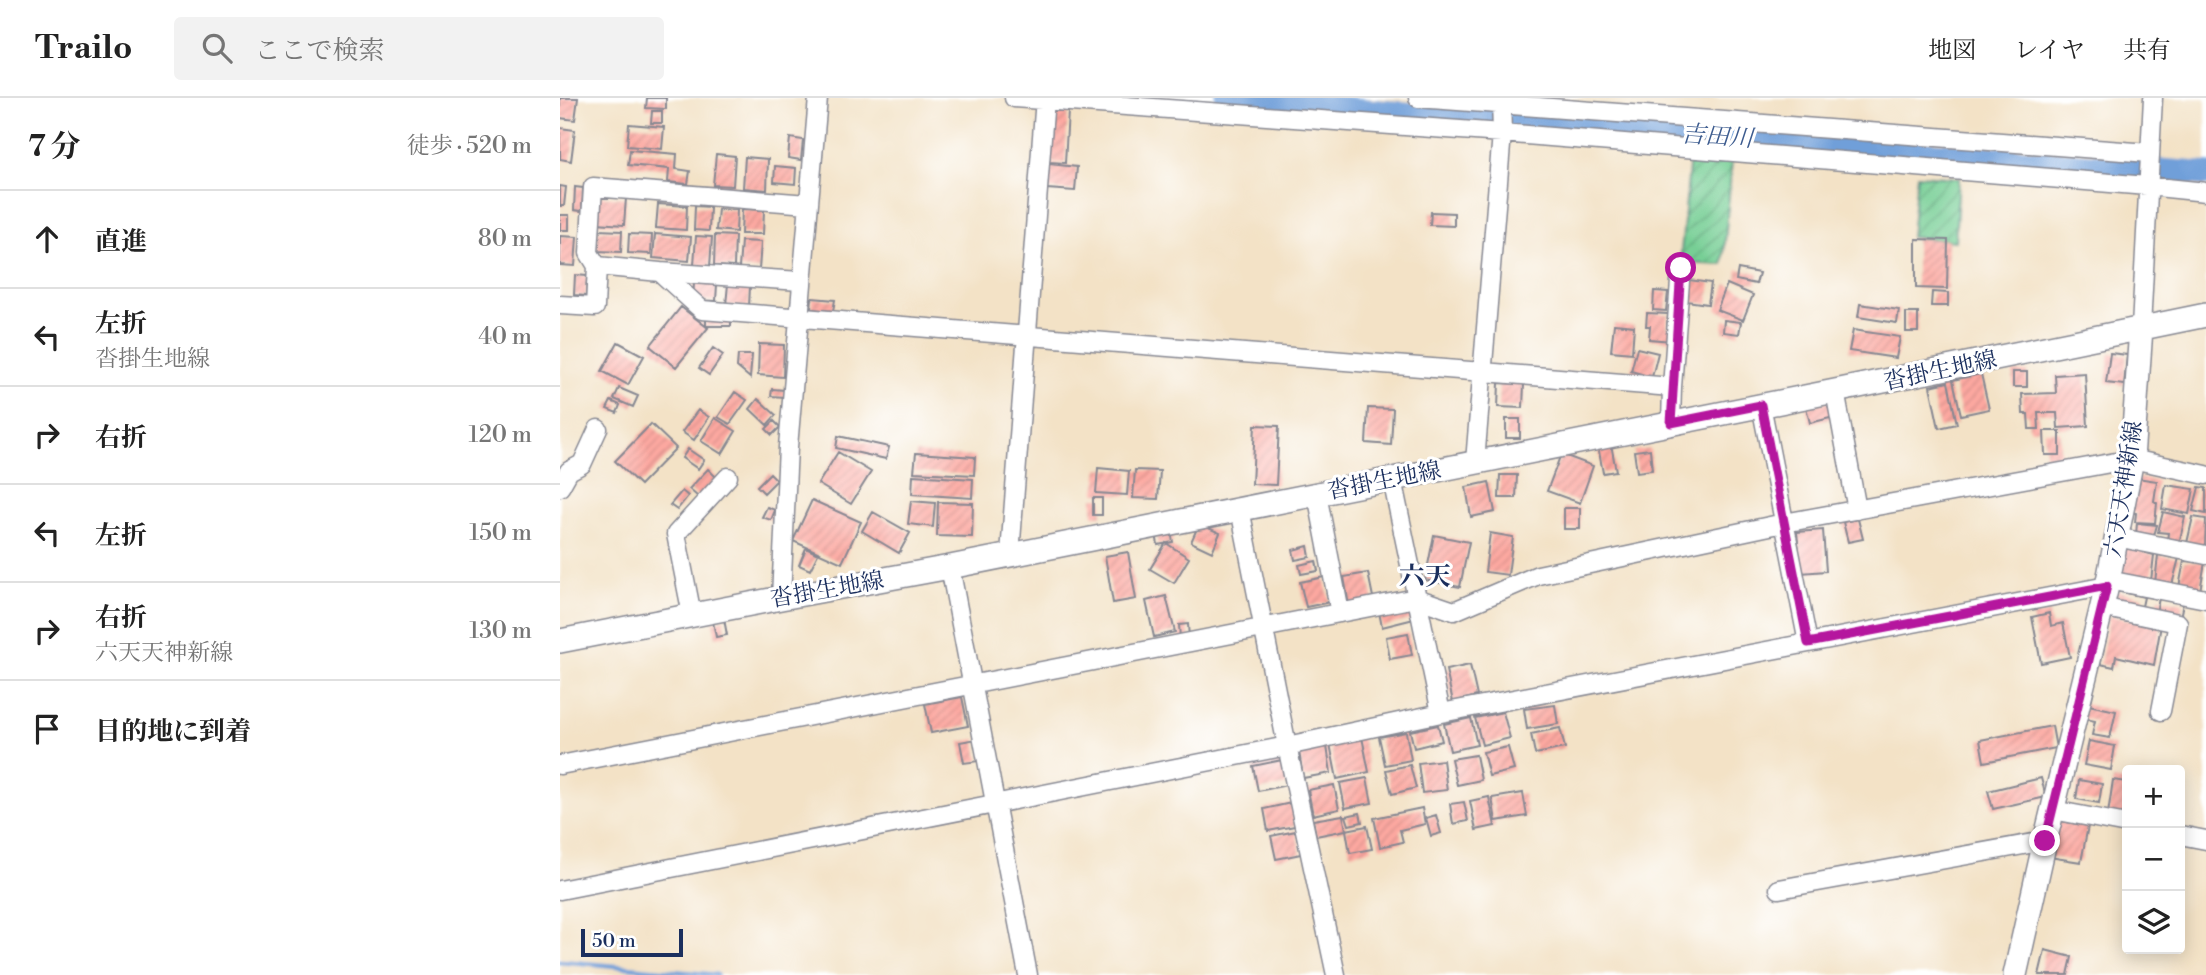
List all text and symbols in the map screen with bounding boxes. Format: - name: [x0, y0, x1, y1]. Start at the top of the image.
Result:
- search box: [174, 17, 664, 80]
- text: Trailo: [35, 28, 132, 69]
- icon: search: [198, 29, 236, 67]
- text: ここで検索: [254, 35, 384, 67]
- text: 地図: [1928, 36, 1976, 66]
- text: レイヤ: [2014, 36, 2085, 66]
- text: 共有: [2123, 36, 2171, 66]
- water label: 吉田川: [1680, 120, 1757, 155]
- text: 7 分: [28, 128, 81, 166]
- text: 徒歩 · 520 m: [407, 132, 532, 160]
- icon: ahead: [28, 220, 66, 258]
- text: 80 m: [478, 225, 532, 253]
- text: 直進: [95, 226, 147, 258]
- route start: [1665, 252, 1696, 283]
- text: 左折: [95, 308, 147, 340]
- icon: left: [28, 318, 66, 356]
- text: 40 m: [478, 323, 532, 351]
- text: 沓掛生地線: [95, 345, 210, 373]
- street label: 沓掛生地線: [1881, 345, 1999, 397]
- icon: right: [28, 416, 66, 454]
- street label: 六天天神新線: [2099, 419, 2149, 559]
- text: 120 m: [468, 421, 532, 449]
- text: 右折: [95, 422, 147, 454]
- street label: 沓掛生地線: [1325, 456, 1443, 506]
- icon: left: [28, 514, 66, 552]
- text: 150 m: [469, 519, 532, 547]
- text: 左折: [95, 520, 147, 552]
- district label: 六天: [1399, 561, 1451, 593]
- street label: 沓掛生地線: [768, 566, 886, 614]
- text: 右折: [95, 602, 147, 634]
- icon: right: [28, 612, 66, 650]
- text: 130 m: [469, 617, 532, 645]
- text: 六天天神新線: [95, 639, 233, 667]
- icon: arrive: [28, 710, 66, 748]
- text: 目的地に到着: [95, 716, 251, 748]
- map controls: [2122, 765, 2185, 954]
- button: +: [2122, 765, 2185, 828]
- route end: [2029, 825, 2060, 856]
- button: −: [2122, 828, 2185, 891]
- button: layers: [2122, 891, 2185, 954]
- scale bar: [581, 926, 682, 958]
- text: 50 m: [592, 929, 636, 953]

